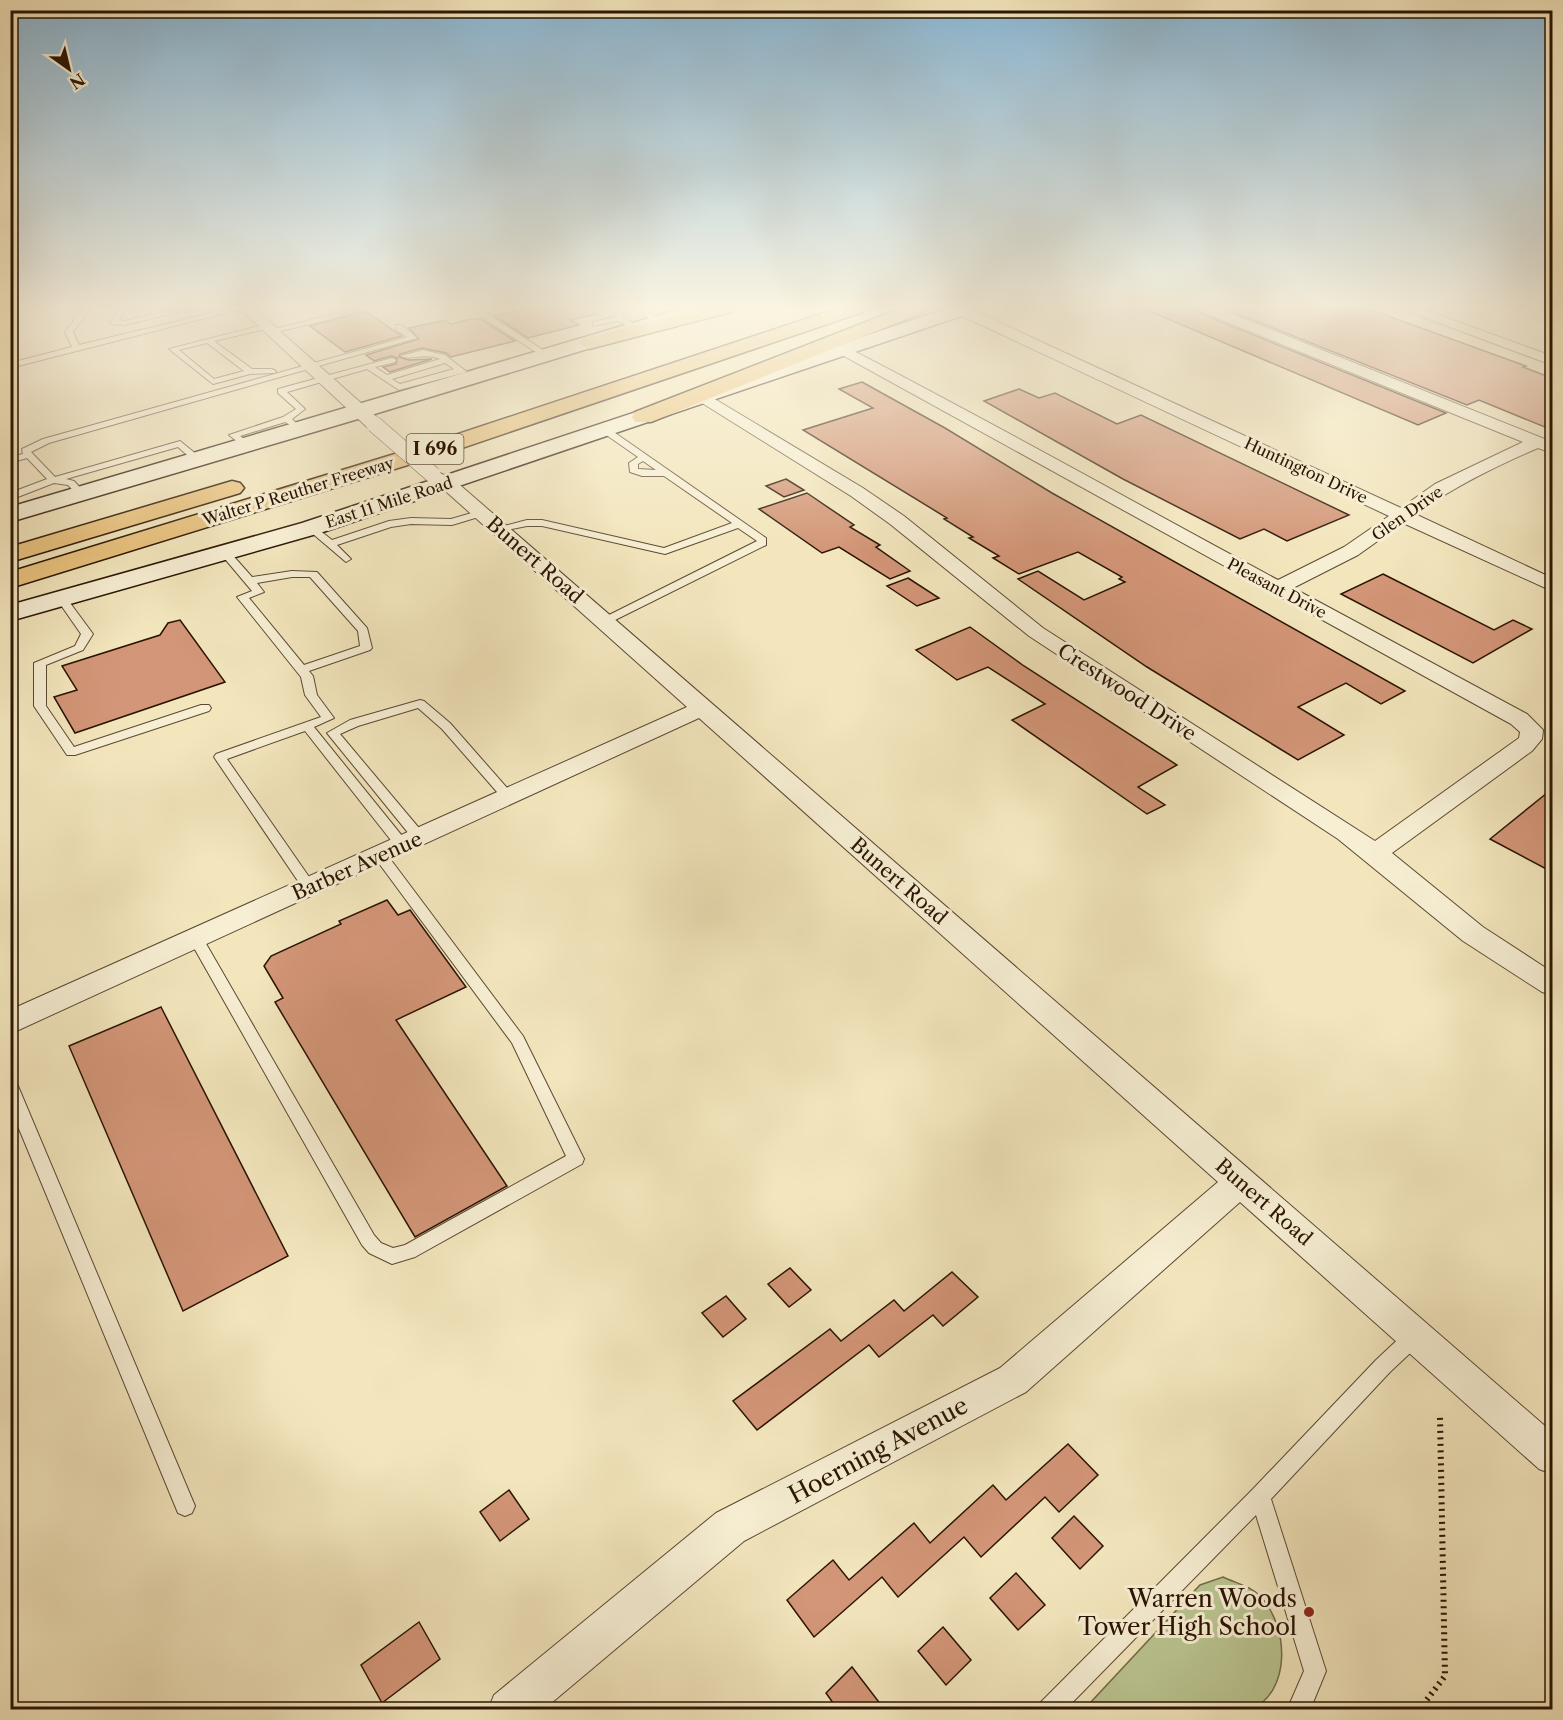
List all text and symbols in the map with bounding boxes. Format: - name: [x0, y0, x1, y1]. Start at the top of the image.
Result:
- north arrow: [39, 39, 99, 99]
- text: N: [66, 69, 89, 94]
- street label: Huntington Drive: [1241, 433, 1371, 507]
- road number: I 696: [406, 434, 464, 464]
- street label: Walter P Reuther Freeway: [199, 452, 397, 530]
- street label: East 11 Mile Road: [323, 472, 455, 532]
- street label: Glen Drive: [1367, 481, 1447, 545]
- street label: Bunert Road: [482, 511, 588, 609]
- street label: Pleasant Drive: [1224, 553, 1330, 623]
- street label: Crestwood Drive: [1053, 638, 1201, 746]
- street label: Barber Avenue: [288, 827, 426, 905]
- street label: Bunert Road: [846, 832, 952, 930]
- street label: Bunert Road: [1211, 1153, 1317, 1251]
- street label: Hoerning Avenue: [783, 1390, 973, 1510]
- place label: Warren Woods Tower High School: [1078, 1584, 1297, 1641]
- marker: Warren Woods Tower High School: [1302, 1605, 1316, 1619]

